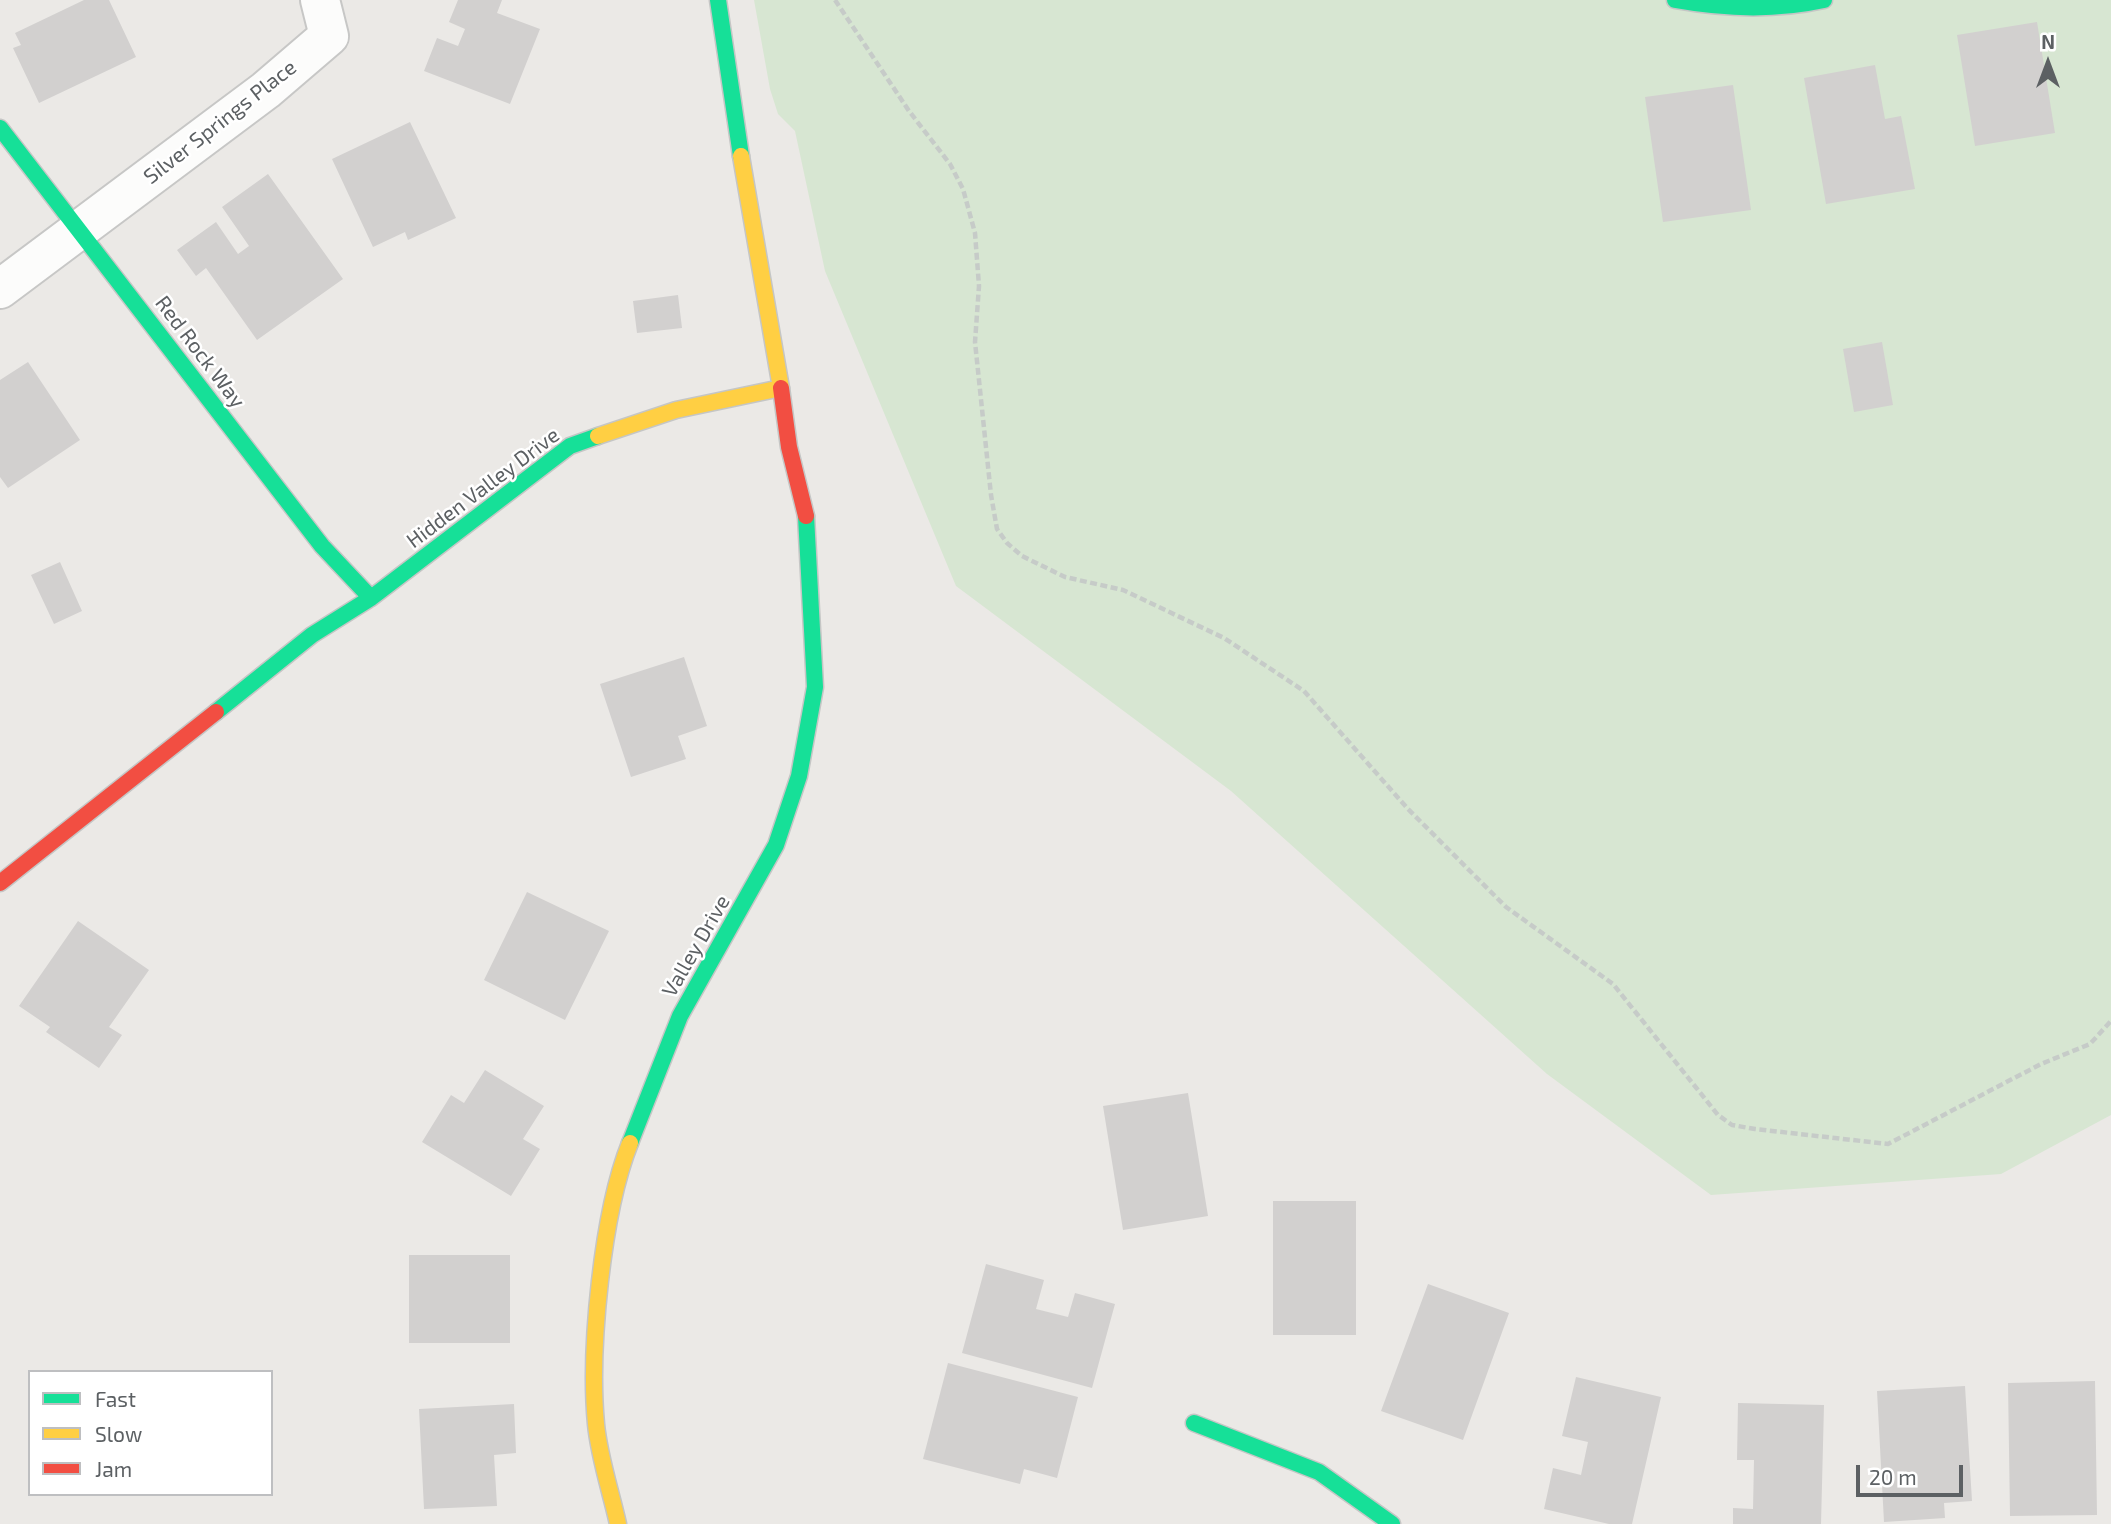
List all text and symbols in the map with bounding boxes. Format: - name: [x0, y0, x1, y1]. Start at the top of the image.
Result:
- north arrow: [2013, 28, 2083, 98]
- text: N: [2041, 30, 2055, 53]
- street label: Silver Springs Place: [139, 55, 301, 189]
- street label: Red Rock Way: [150, 291, 250, 413]
- street label: Hidden Valley Drive: [402, 422, 564, 554]
- street label: Valley Drive: [657, 891, 735, 1001]
- legend: [28, 1370, 273, 1496]
- text: Fast: [95, 1386, 136, 1411]
- text: Slow: [95, 1421, 142, 1446]
- scale bar: [1859, 1450, 1966, 1494]
- text: Jam: [95, 1456, 132, 1481]
- text: 20 m: [1869, 1464, 1917, 1489]

